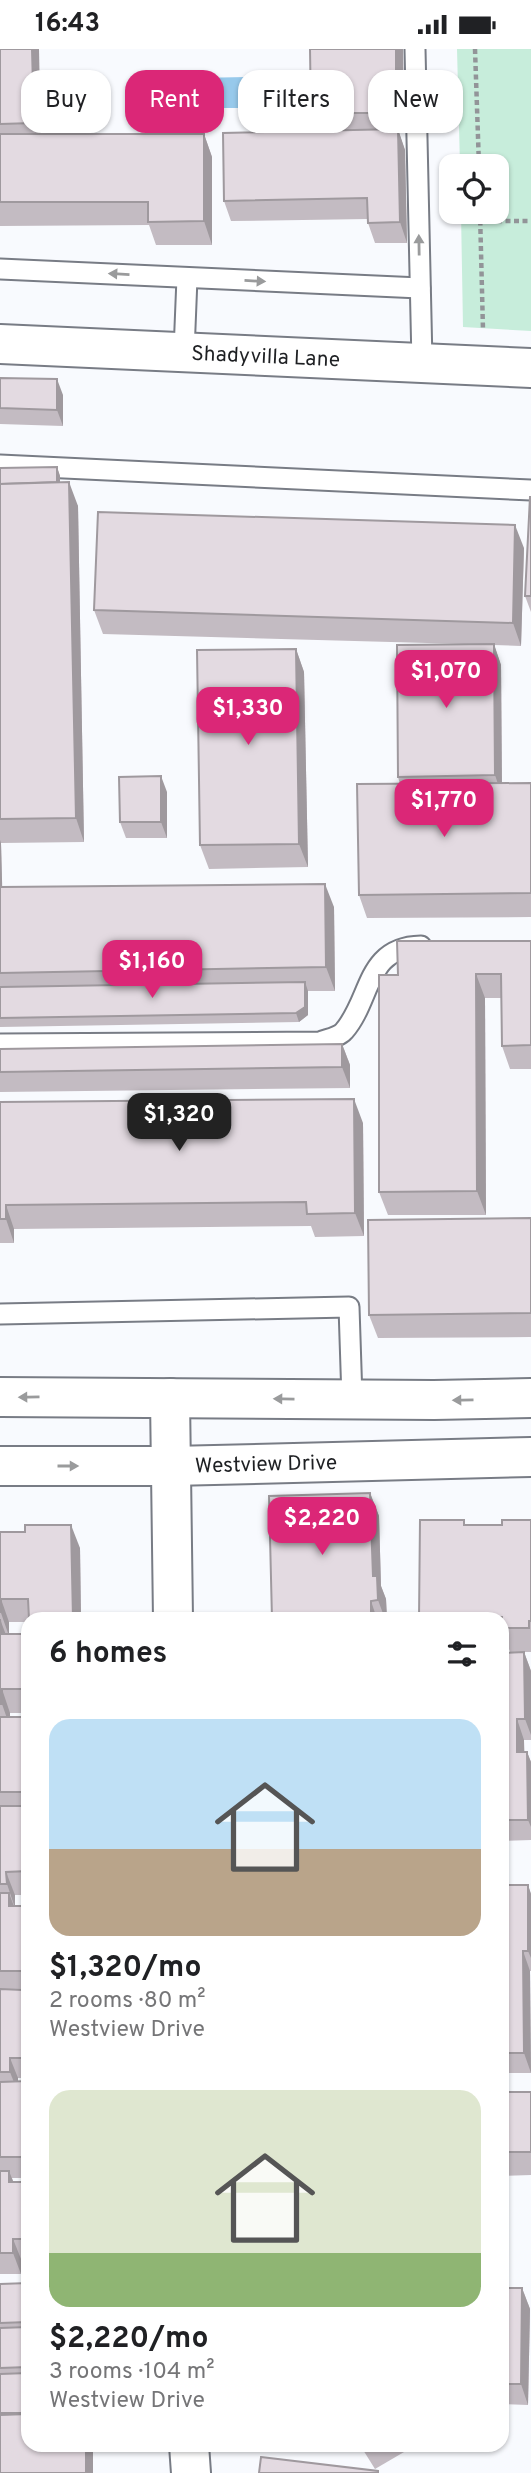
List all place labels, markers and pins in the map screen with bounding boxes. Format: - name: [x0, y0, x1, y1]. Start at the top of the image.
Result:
- pin: $1,070: [389, 651, 503, 710]
- pin: $1,330: [191, 687, 305, 747]
- pin: $1,770: [387, 779, 501, 839]
- pin: $1,160: [95, 941, 209, 1000]
- pin: $1,320: [122, 1093, 236, 1153]
- pin: $2,220: [265, 1497, 379, 1557]

